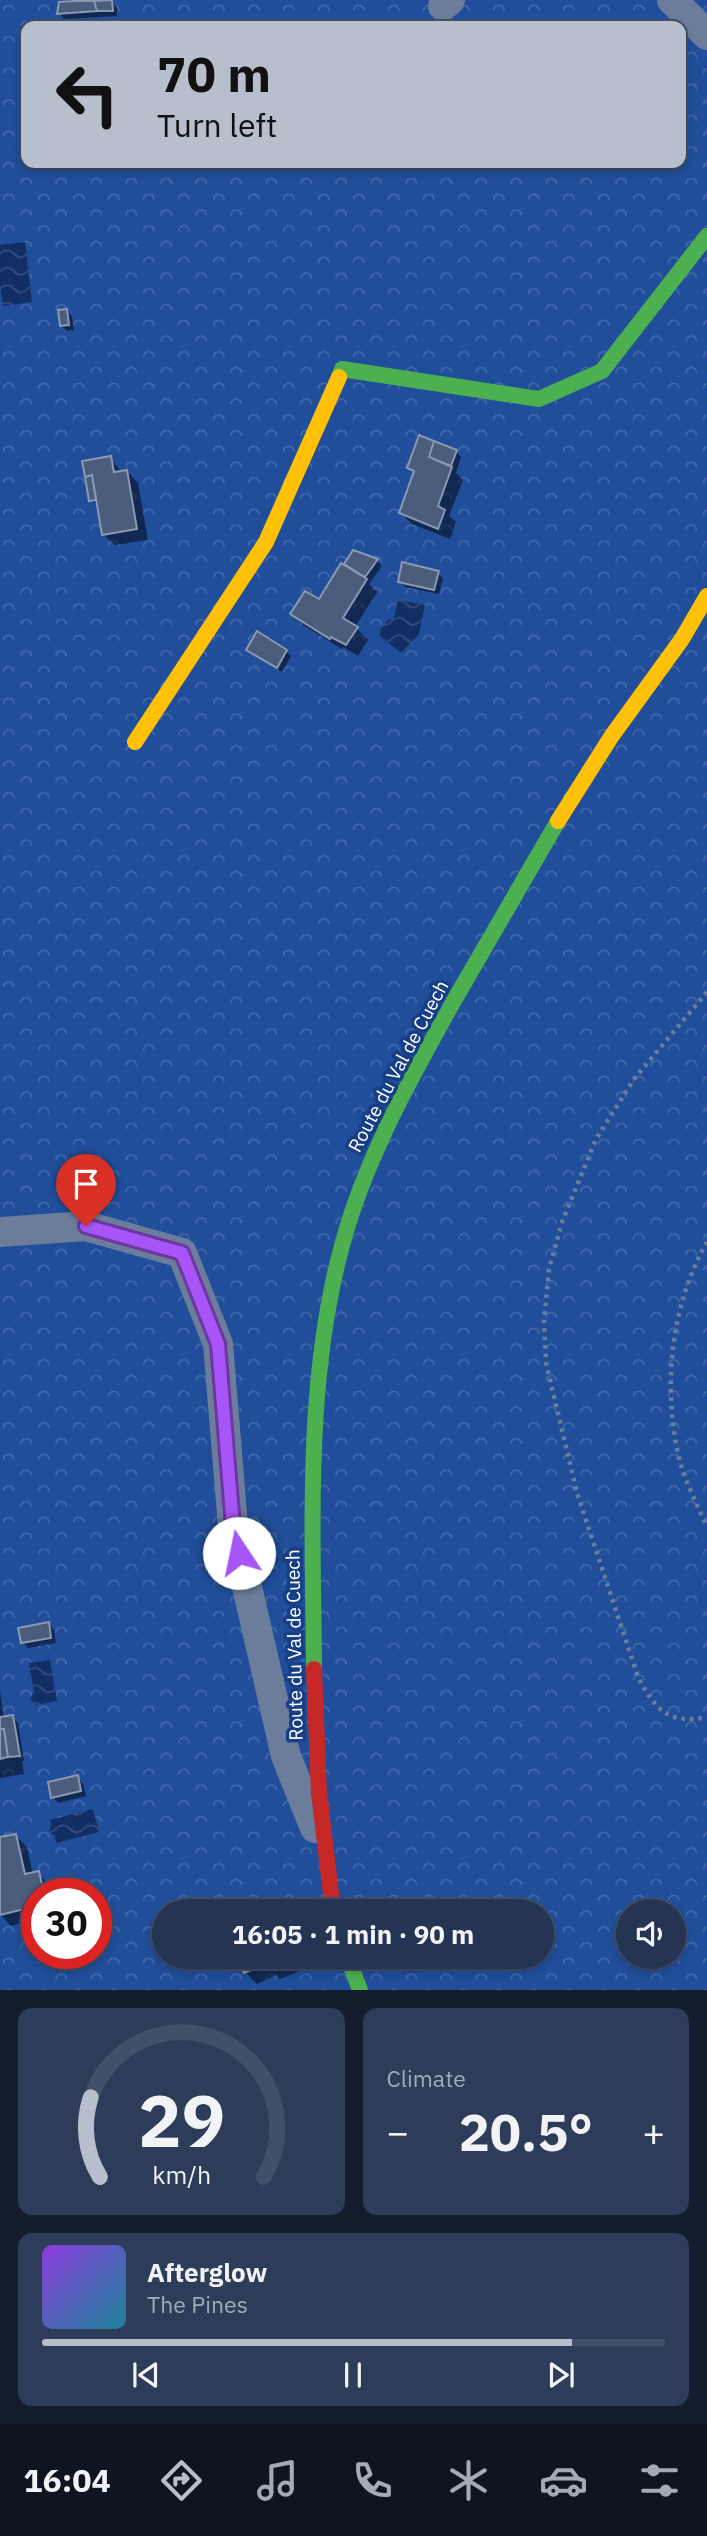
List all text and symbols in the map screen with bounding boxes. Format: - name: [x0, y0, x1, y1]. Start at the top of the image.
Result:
- text: 70 m: [157, 42, 271, 105]
- icon: left: [42, 49, 133, 140]
- text: Turn left: [157, 104, 277, 146]
- street label: Route du Val de Cuech: [343, 976, 453, 1156]
- pin: [56, 1154, 116, 1226]
- icon: arrive: [67, 1165, 105, 1203]
- position arrow: [202, 1516, 276, 1590]
- street label: Route du Val de Cuech: [280, 1549, 308, 1741]
- speed limit sign: 30: [21, 1878, 112, 1969]
- map controls: [616, 1899, 686, 1969]
- button: sound: [616, 1899, 686, 1969]
- text: 16:05 · 1 min · 90 m: [232, 1917, 474, 1951]
- text: Climate: [387, 2063, 466, 2093]
- text: 29: [138, 2073, 225, 2168]
- text: 20.5°: [459, 2098, 593, 2165]
- text: −: [387, 2107, 409, 2156]
- text: +: [642, 2107, 665, 2156]
- text: km/h: [152, 2158, 211, 2191]
- text: Afterglow: [147, 2255, 267, 2289]
- text: The Pines: [147, 2289, 248, 2319]
- icon: previous: [127, 2356, 165, 2394]
- icon: pause: [334, 2356, 372, 2394]
- icon: next: [542, 2356, 580, 2394]
- icon: directions: [157, 2456, 206, 2505]
- icon: music: [253, 2456, 302, 2505]
- icon: phone: [348, 2456, 397, 2505]
- icon: climate: [444, 2456, 493, 2505]
- icon: car: [539, 2456, 588, 2505]
- icon: filters: [635, 2456, 684, 2505]
- text: 16:04: [23, 2459, 111, 2501]

